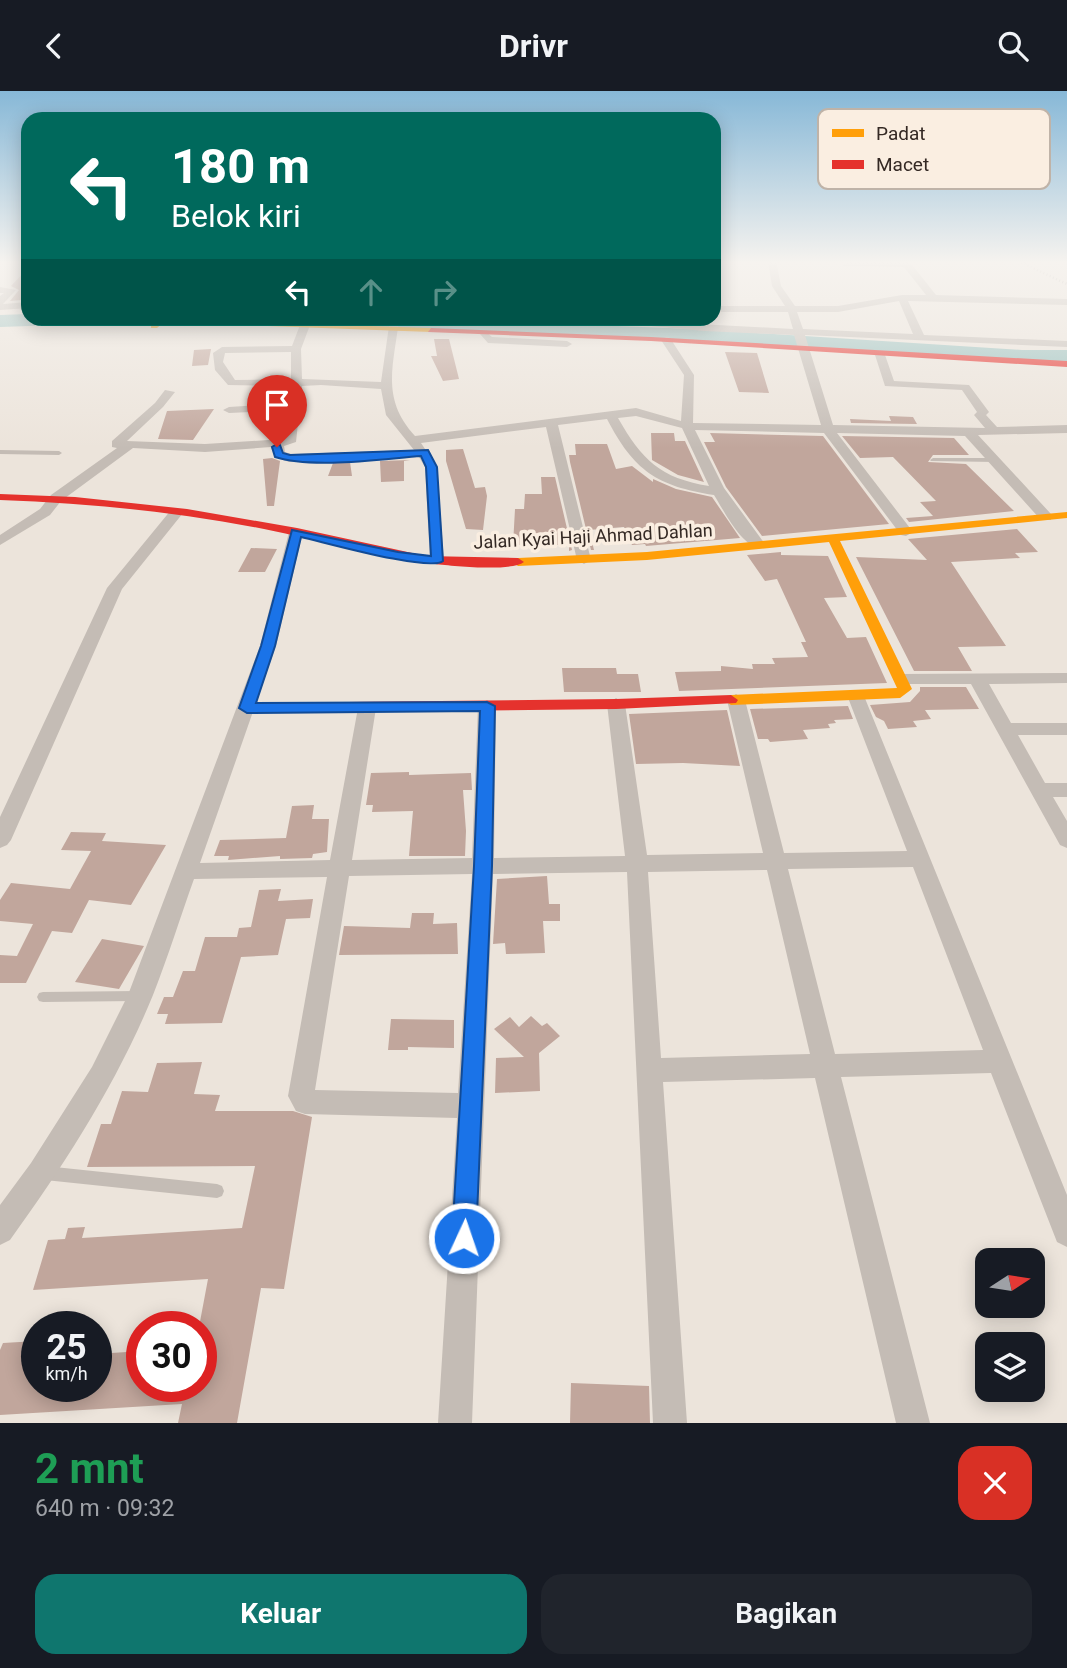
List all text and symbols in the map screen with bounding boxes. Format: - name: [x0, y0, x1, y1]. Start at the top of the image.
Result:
- icon: back: [35, 27, 73, 65]
- text: Drivr: [499, 27, 568, 65]
- icon: search: [994, 27, 1032, 65]
- legend: [818, 109, 1050, 189]
- text: Padat: [876, 122, 926, 145]
- text: 180 m: [171, 138, 310, 195]
- icon: left: [56, 140, 147, 231]
- text: Macet: [876, 153, 929, 176]
- text: Belok kiri: [171, 197, 301, 235]
- icon: left: [279, 273, 317, 311]
- icon: ahead: [352, 273, 390, 311]
- icon: right: [425, 273, 463, 311]
- pin: [247, 375, 307, 447]
- icon: arrive: [258, 386, 296, 424]
- street label: Jalan Kyai Haji Ahmad Dahlan: [473, 519, 713, 553]
- position arrow: [427, 1201, 501, 1275]
- north arrow: [975, 1248, 1045, 1318]
- map controls: [975, 1248, 1045, 1402]
- speed limit sign: 30: [126, 1311, 217, 1402]
- text: 25: [46, 1327, 87, 1368]
- button: layers: [975, 1332, 1045, 1402]
- text: km/h: [45, 1363, 88, 1384]
- text: 2 mnt: [35, 1444, 144, 1493]
- button: close: [958, 1446, 1032, 1520]
- text: 640 m · 09:32: [35, 1495, 174, 1522]
- button: Keluar: [35, 1574, 527, 1654]
- button: Bagikan: [541, 1574, 1032, 1654]

